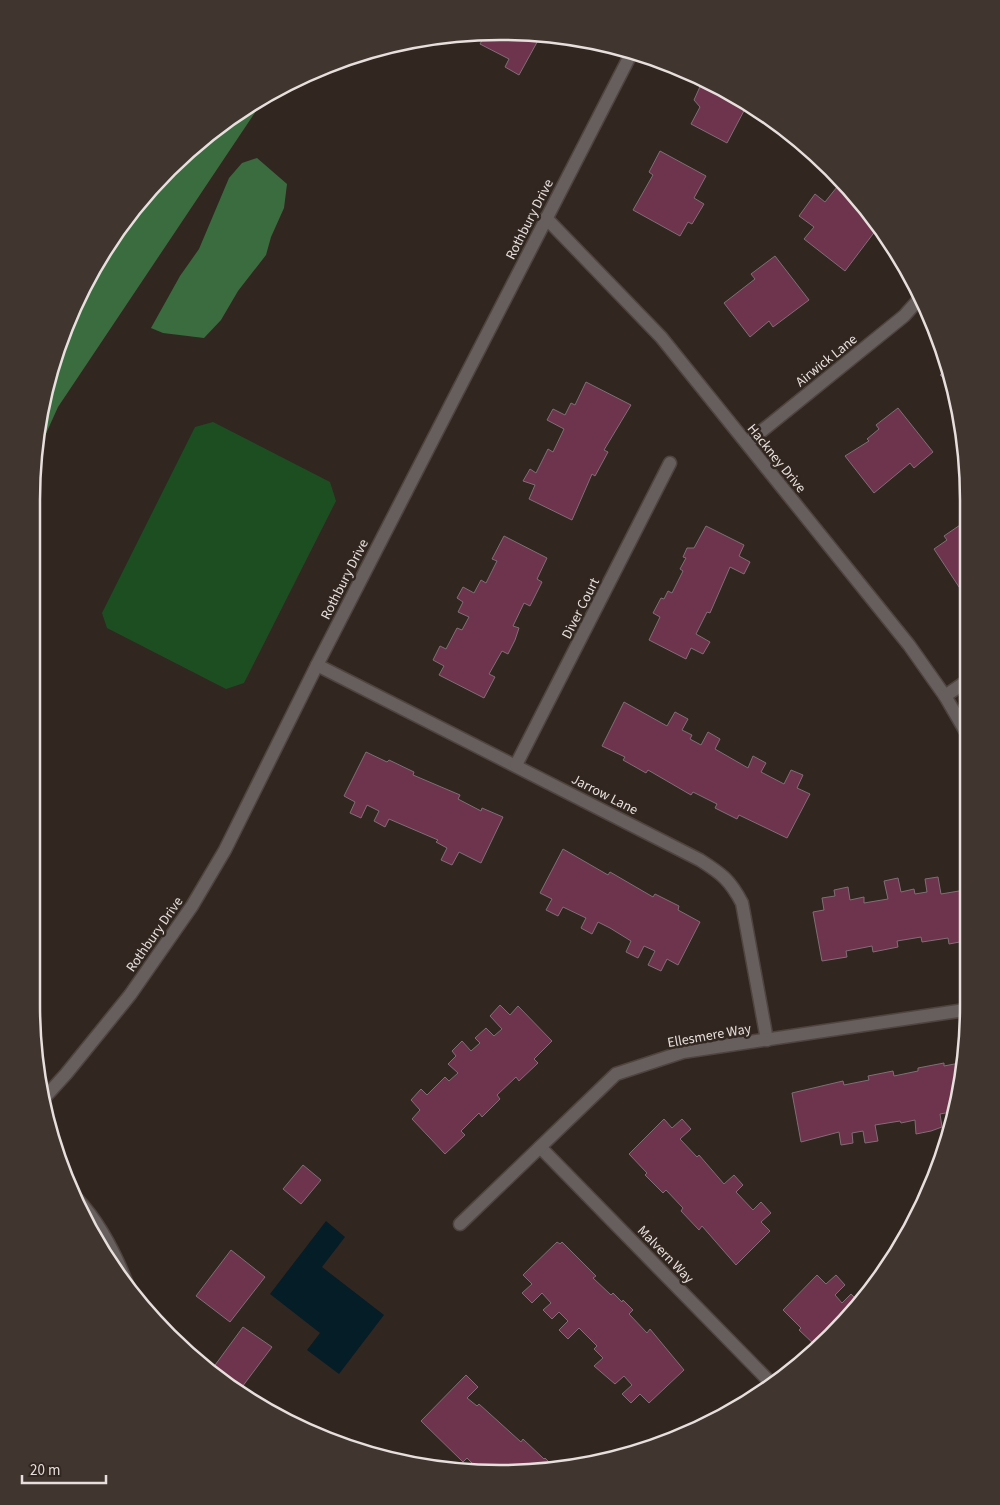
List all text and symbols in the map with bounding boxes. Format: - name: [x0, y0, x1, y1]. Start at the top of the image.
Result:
- street label: Rothbury Drive: [501, 176, 559, 263]
- street label: Airwick Lane: [791, 330, 862, 392]
- street label: Hackney Drive: [742, 420, 810, 498]
- street label: Rothbury Drive: [316, 536, 374, 623]
- street label: Diver Court: [557, 574, 605, 642]
- street label: Jarrow Lane: [568, 770, 641, 820]
- street label: Rothbury Drive: [121, 893, 188, 976]
- street label: Ellesmere Way: [666, 1019, 753, 1053]
- street label: Malvern Way: [632, 1221, 698, 1289]
- scale bar: [22, 1452, 106, 1484]
- text: 20 m: [30, 1460, 60, 1481]

